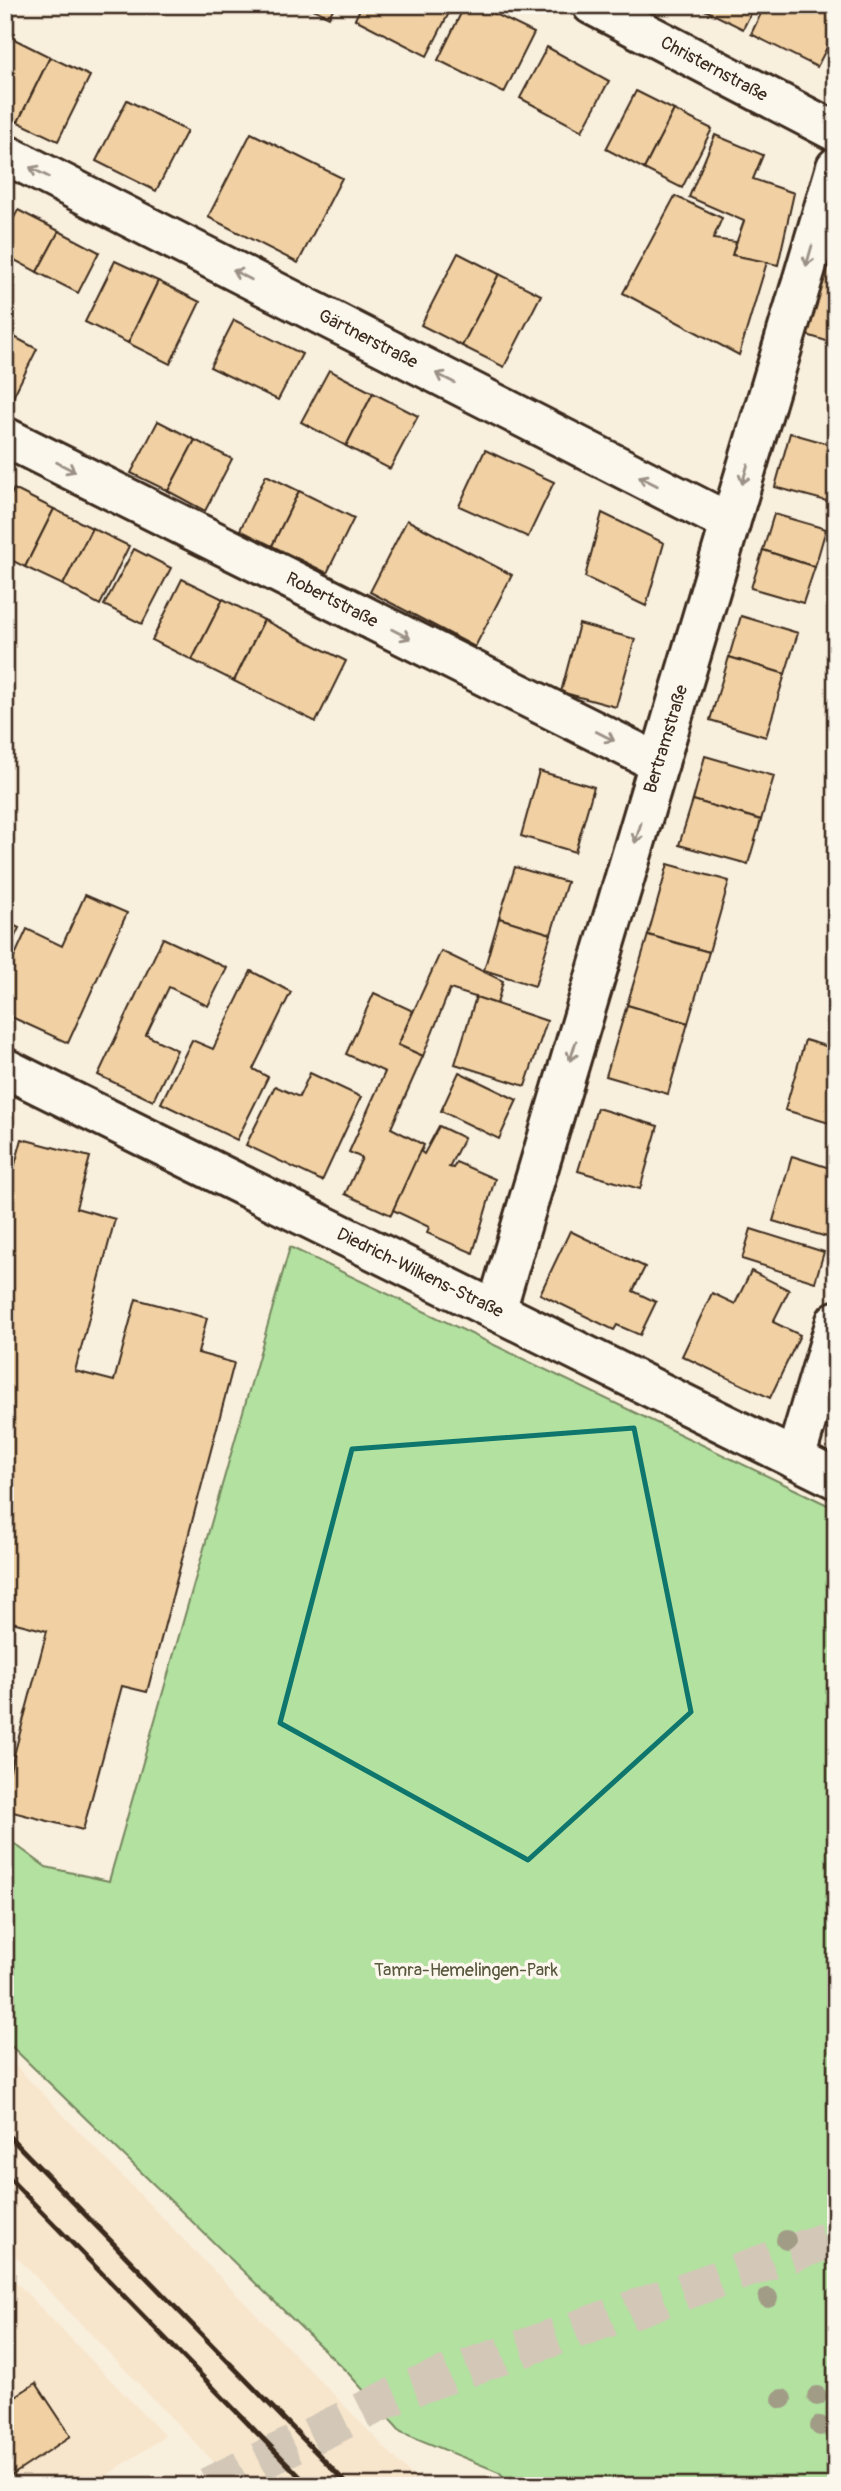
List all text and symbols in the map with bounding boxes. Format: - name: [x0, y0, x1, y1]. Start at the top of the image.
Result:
- street label: Christernstraße: [656, 31, 772, 107]
- one-way arrow: [29, 164, 50, 178]
- one-way arrow: [802, 245, 815, 267]
- one-way arrow: [232, 267, 253, 281]
- street label: Gärtnerstraße: [314, 304, 422, 374]
- one-way arrow: [435, 370, 456, 384]
- one-way arrow: [55, 461, 76, 475]
- one-way arrow: [737, 463, 750, 485]
- one-way arrow: [638, 474, 659, 488]
- street label: Robertstraße: [282, 567, 382, 633]
- one-way arrow: [390, 628, 411, 642]
- street label: Bertramstraße: [639, 682, 693, 796]
- one-way arrow: [594, 730, 615, 744]
- one-way arrow: [631, 822, 644, 844]
- one-way arrow: [566, 1040, 579, 1062]
- street label: Diedrich-Wilkens-Straße: [333, 1223, 507, 1323]
- park label: Tamra-Hemelingen-Park: [374, 1959, 559, 1982]

